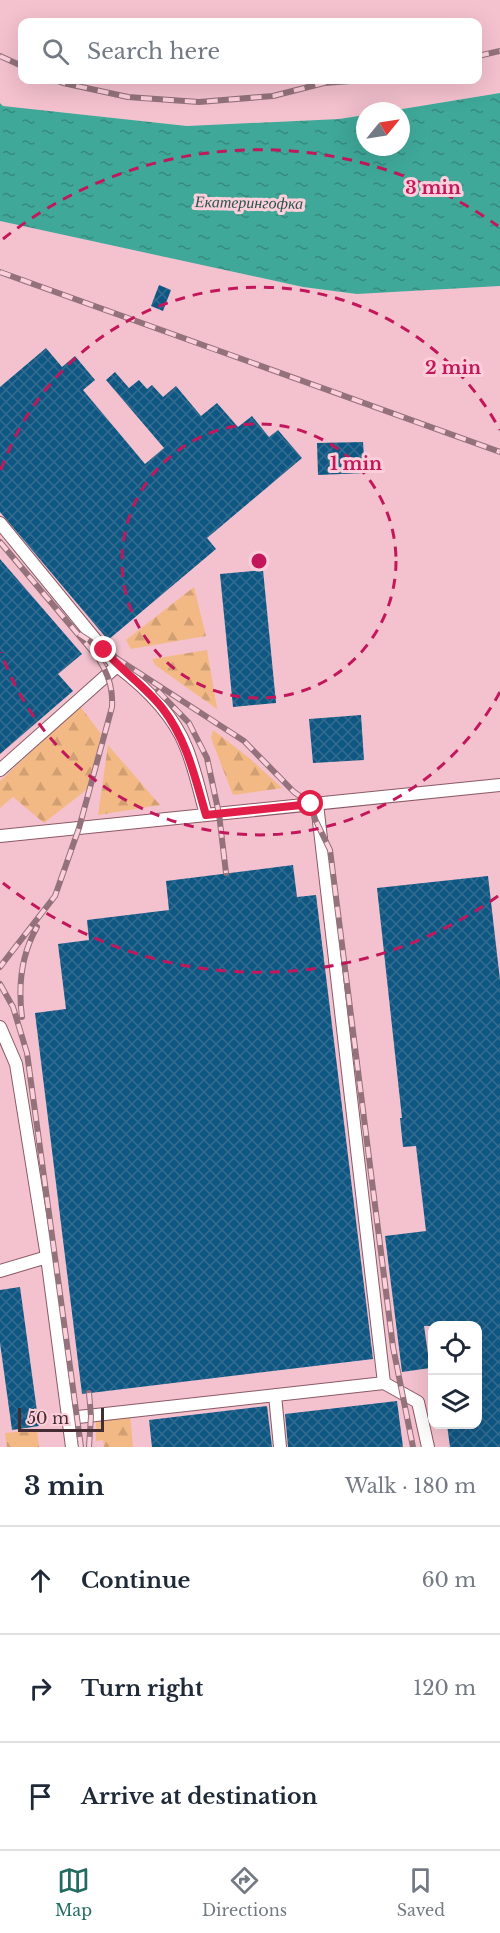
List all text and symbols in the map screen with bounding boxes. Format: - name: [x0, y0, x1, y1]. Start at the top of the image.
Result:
- search box: [18, 18, 482, 84]
- icon: search: [39, 35, 72, 68]
- text: Search here: [87, 38, 220, 65]
- north arrow: [356, 102, 410, 156]
- text: 3 min: [405, 177, 461, 199]
- water label: Екатерингофка: [194, 191, 303, 213]
- text: 2 min: [425, 357, 481, 379]
- text: 1 min: [330, 453, 382, 475]
- centre of rings: [249, 551, 269, 571]
- route end: [90, 636, 116, 662]
- route start: [297, 790, 323, 816]
- map controls: [428, 1321, 482, 1429]
- button: locate: [428, 1321, 482, 1375]
- button: layers: [428, 1375, 482, 1429]
- scale bar: [18, 1405, 104, 1432]
- text: 50 m: [27, 1408, 69, 1428]
- text: 3 min: [24, 1470, 105, 1502]
- text: Walk · 180 m: [345, 1474, 476, 1498]
- icon: ahead: [24, 1564, 57, 1597]
- text: Continue: [81, 1567, 190, 1594]
- text: 60 m: [422, 1568, 476, 1592]
- icon: right: [24, 1672, 57, 1705]
- text: Turn right: [81, 1675, 203, 1702]
- text: 120 m: [413, 1676, 476, 1700]
- icon: arrive: [24, 1780, 57, 1813]
- text: Arrive at destination: [81, 1783, 318, 1810]
- tab: Map: [55, 1864, 92, 1920]
- tab: Directions: [202, 1864, 287, 1920]
- tab: Saved: [397, 1864, 445, 1920]

